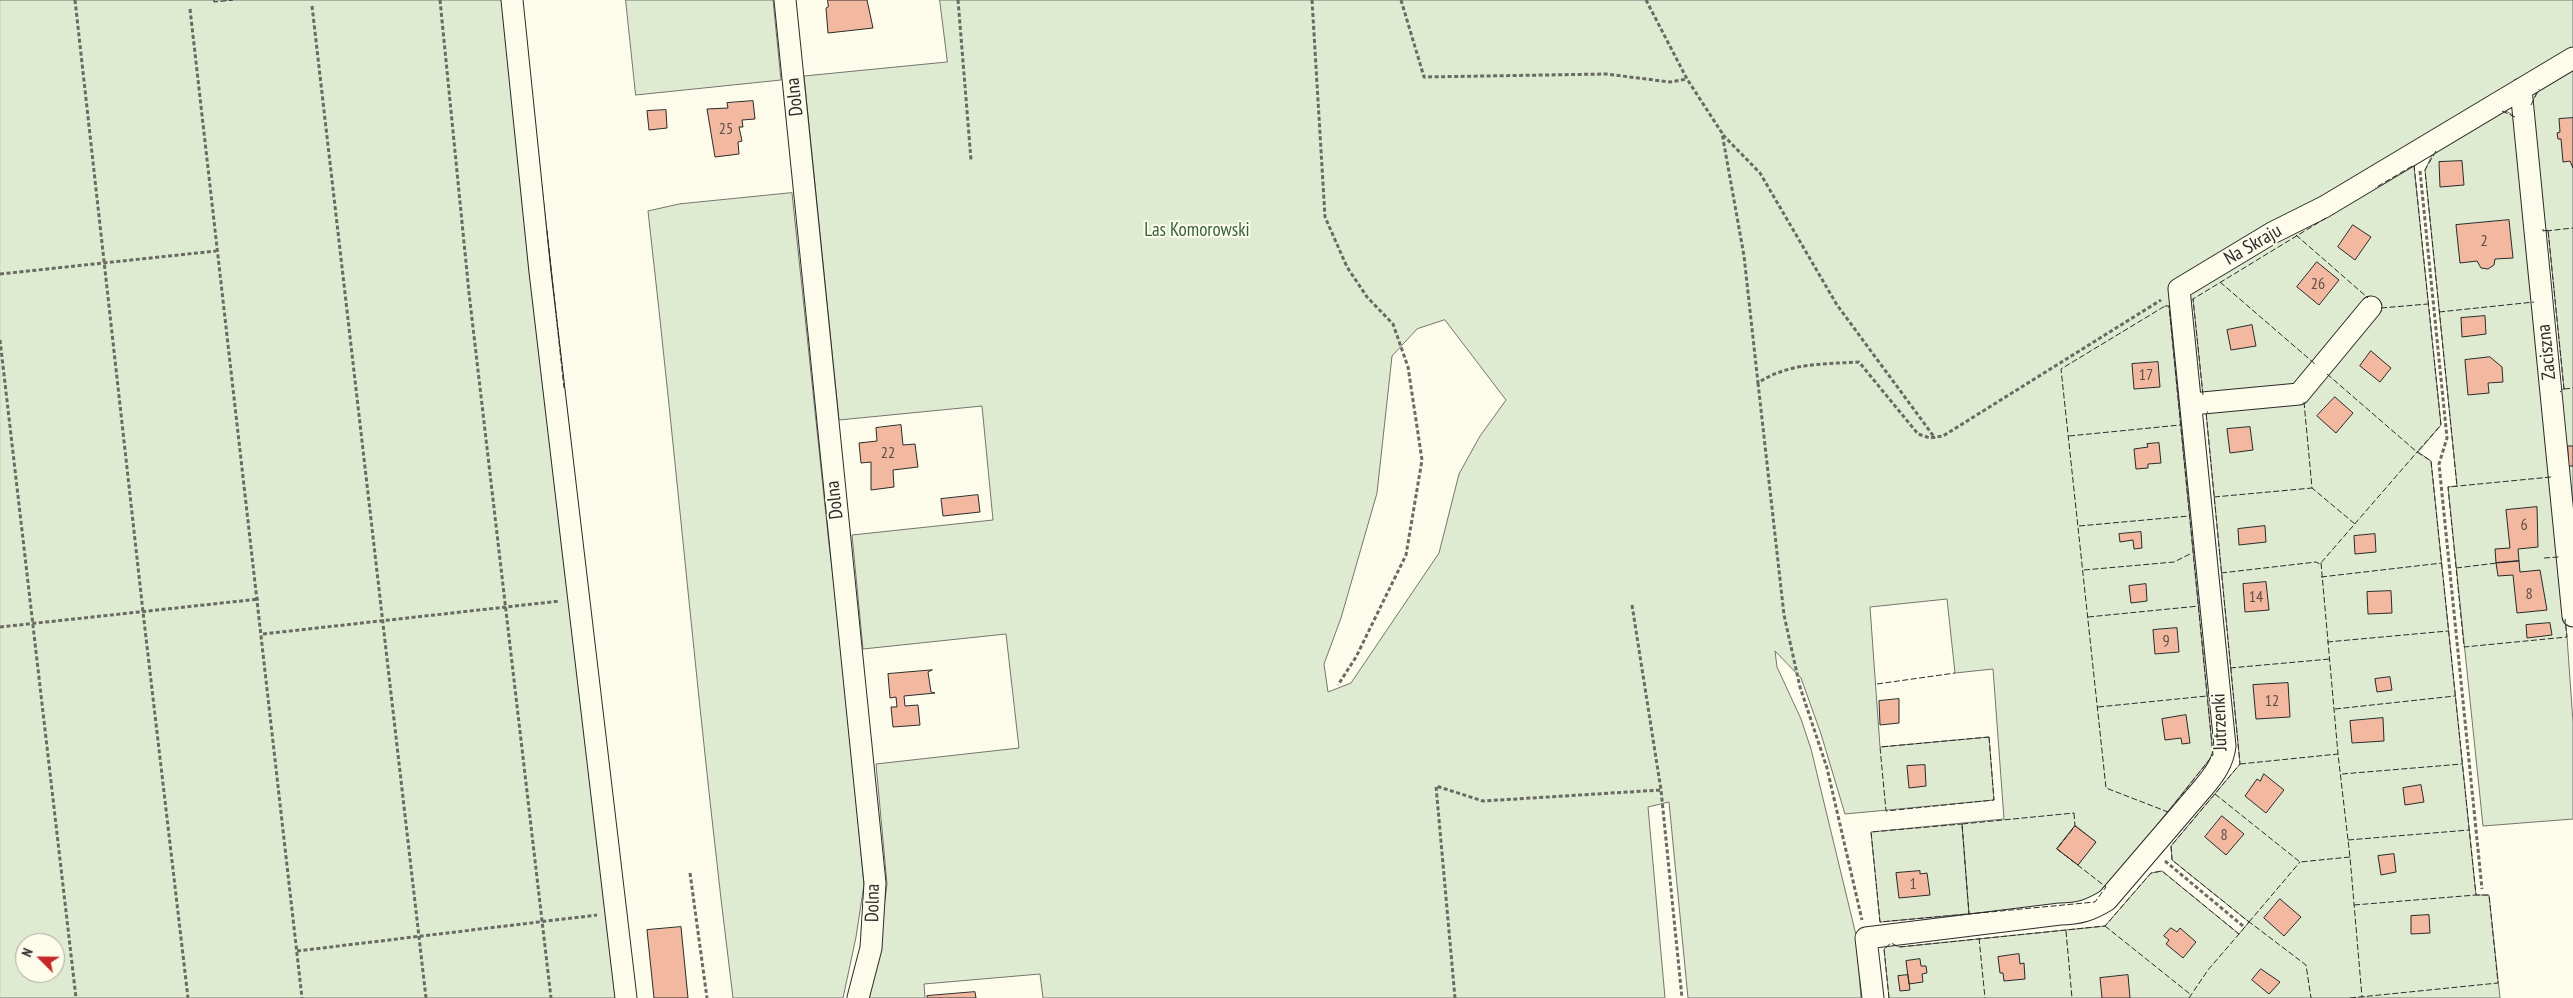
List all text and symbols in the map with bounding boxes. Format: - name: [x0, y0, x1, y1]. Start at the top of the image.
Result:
- street label: Dolna: [782, 77, 808, 117]
- house number: 25: [719, 119, 733, 139]
- park label: Las Komorowski: [1144, 220, 1250, 242]
- street label: Na Skraju: [2220, 220, 2286, 270]
- house number: 2: [2480, 231, 2488, 251]
- house number: 26: [2311, 274, 2325, 294]
- street label: Zaciszna: [2533, 323, 2561, 381]
- house number: 17: [2139, 365, 2153, 385]
- house number: 22: [881, 443, 895, 463]
- street label: Dolna: [822, 480, 848, 520]
- house number: 6: [2520, 515, 2528, 535]
- house number: 8: [2525, 584, 2533, 604]
- house number: 14: [2249, 587, 2263, 607]
- house number: 9: [2162, 631, 2170, 651]
- house number: 12: [2265, 691, 2279, 711]
- street label: Jutrzenki: [2208, 693, 2232, 751]
- house number: 8: [2220, 825, 2228, 845]
- house number: 1: [1909, 874, 1917, 894]
- street label: Dolna: [861, 884, 885, 922]
- north arrow: [15, 933, 65, 983]
- text: N: [17, 946, 37, 960]

